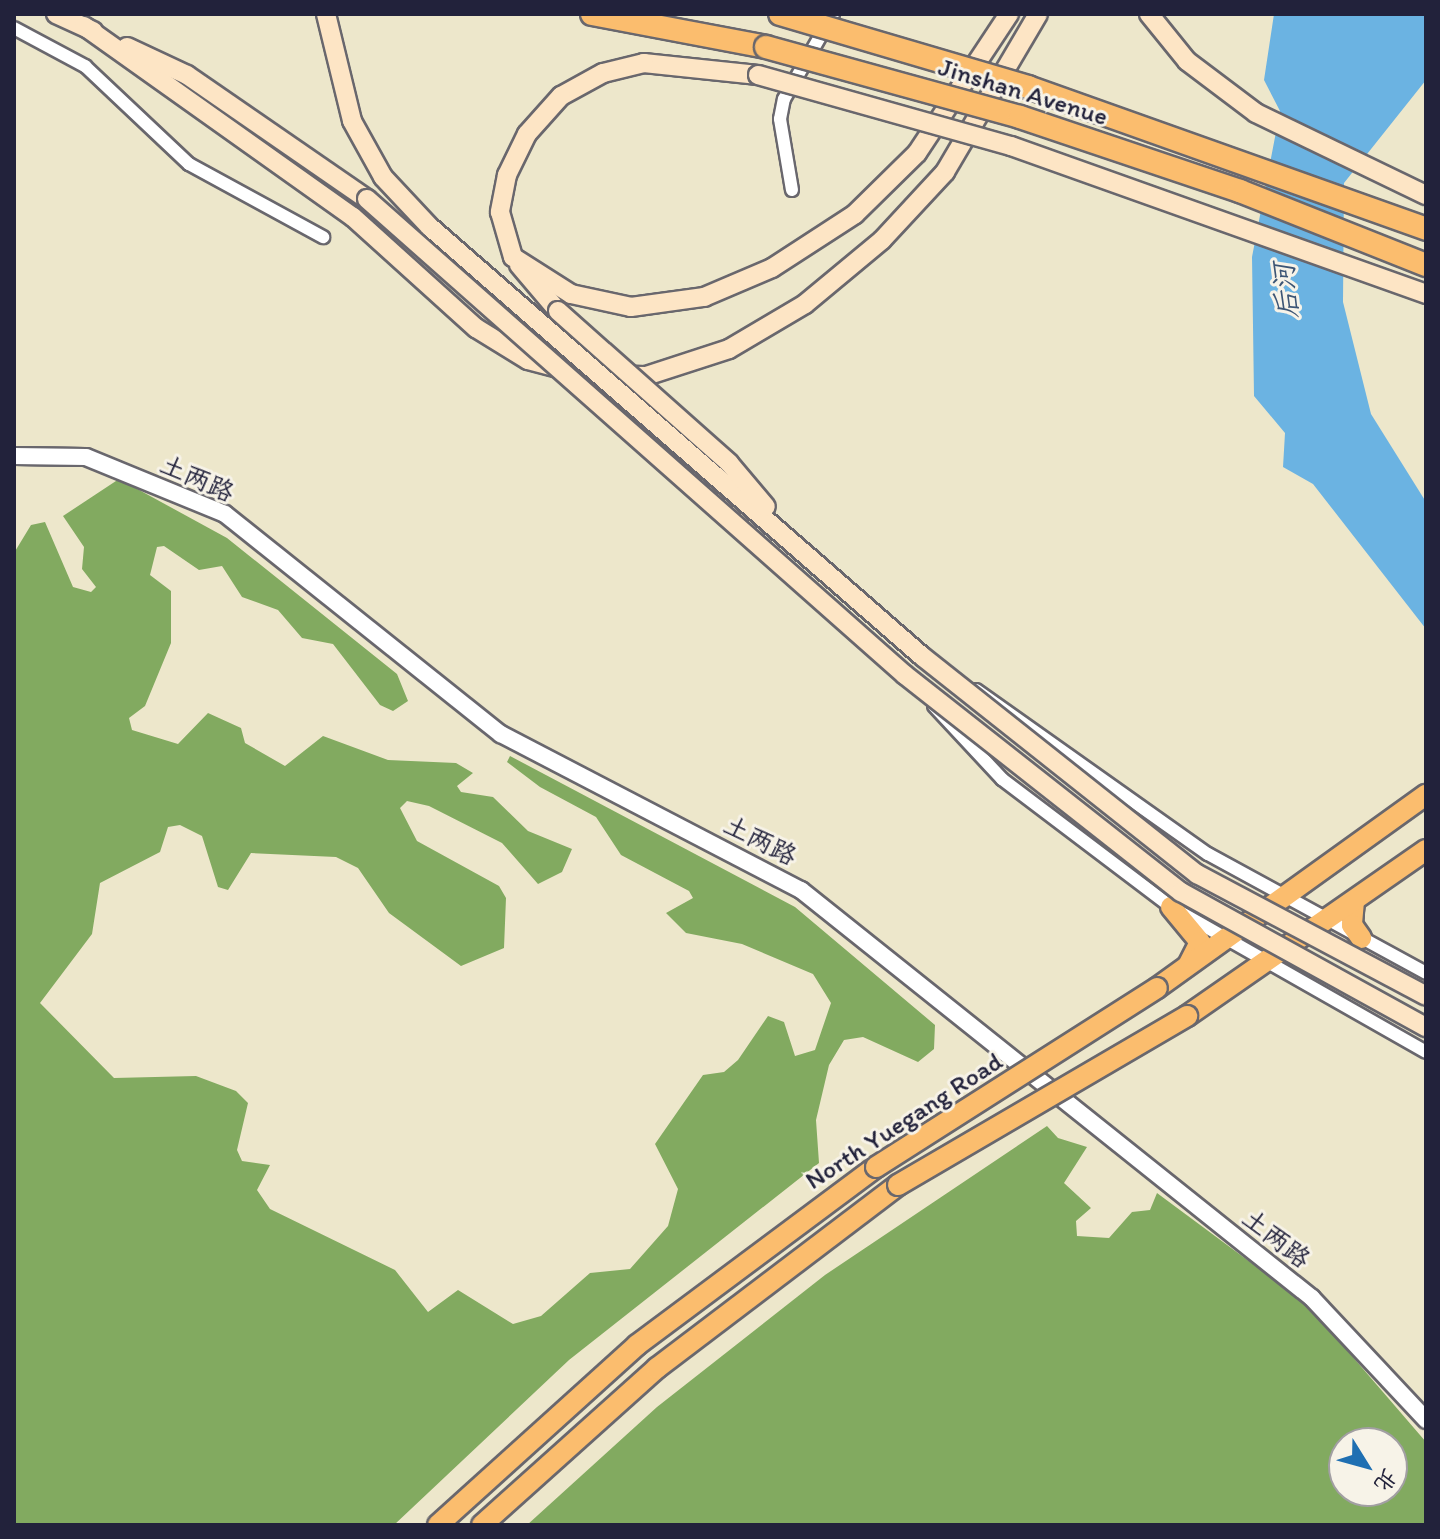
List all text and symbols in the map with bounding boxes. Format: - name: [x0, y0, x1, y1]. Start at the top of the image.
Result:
- street label: Jinshan Avenue: [935, 52, 1111, 132]
- water label: 后河: [1266, 262, 1304, 320]
- street label: 土两路: [155, 449, 239, 509]
- street label: 土两路: [718, 809, 802, 873]
- street label: North Yuegang Road: [800, 1046, 1008, 1196]
- street label: 土两路: [1236, 1203, 1316, 1275]
- north arrow: [1328, 1427, 1408, 1507]
- text: 北: [1369, 1464, 1403, 1497]

